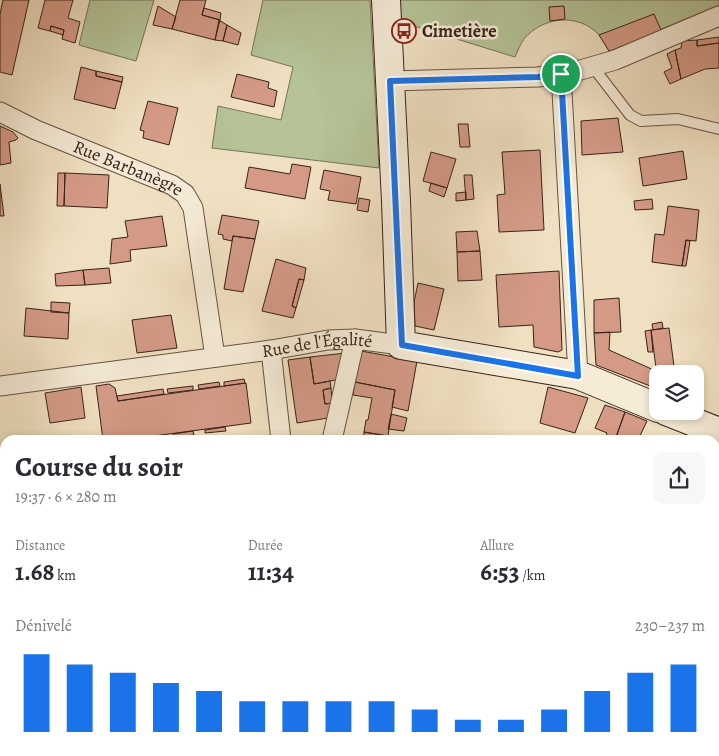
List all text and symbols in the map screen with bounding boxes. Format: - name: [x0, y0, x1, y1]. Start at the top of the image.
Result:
- bus stop icon: Cimetière: [391, 18, 417, 44]
- place label: Cimetière: [422, 19, 497, 43]
- pin: [540, 53, 582, 95]
- icon: arrive: [547, 60, 575, 88]
- street label: Rue Barbanègre: [70, 134, 188, 201]
- street label: Rue de l'Égalité: [260, 327, 374, 363]
- map controls: [649, 365, 704, 420]
- button: layers: [649, 365, 704, 420]
- text: Course du soir: [15, 448, 183, 486]
- button: share: [653, 452, 705, 504]
- text: 19:37 · 6 × 280 m: [15, 486, 117, 508]
- text: Distance: [15, 536, 65, 555]
- text: Durée: [248, 536, 283, 555]
- text: Allure: [480, 536, 514, 555]
- text: 1.68: [15, 555, 55, 589]
- text: 11:34: [248, 555, 294, 589]
- text: 6:53: [480, 555, 519, 589]
- text: km: [55, 566, 76, 585]
- text: /km: [519, 566, 545, 585]
- text: Dénivelé: [15, 615, 72, 637]
- text: 230–237 m: [635, 615, 705, 637]

